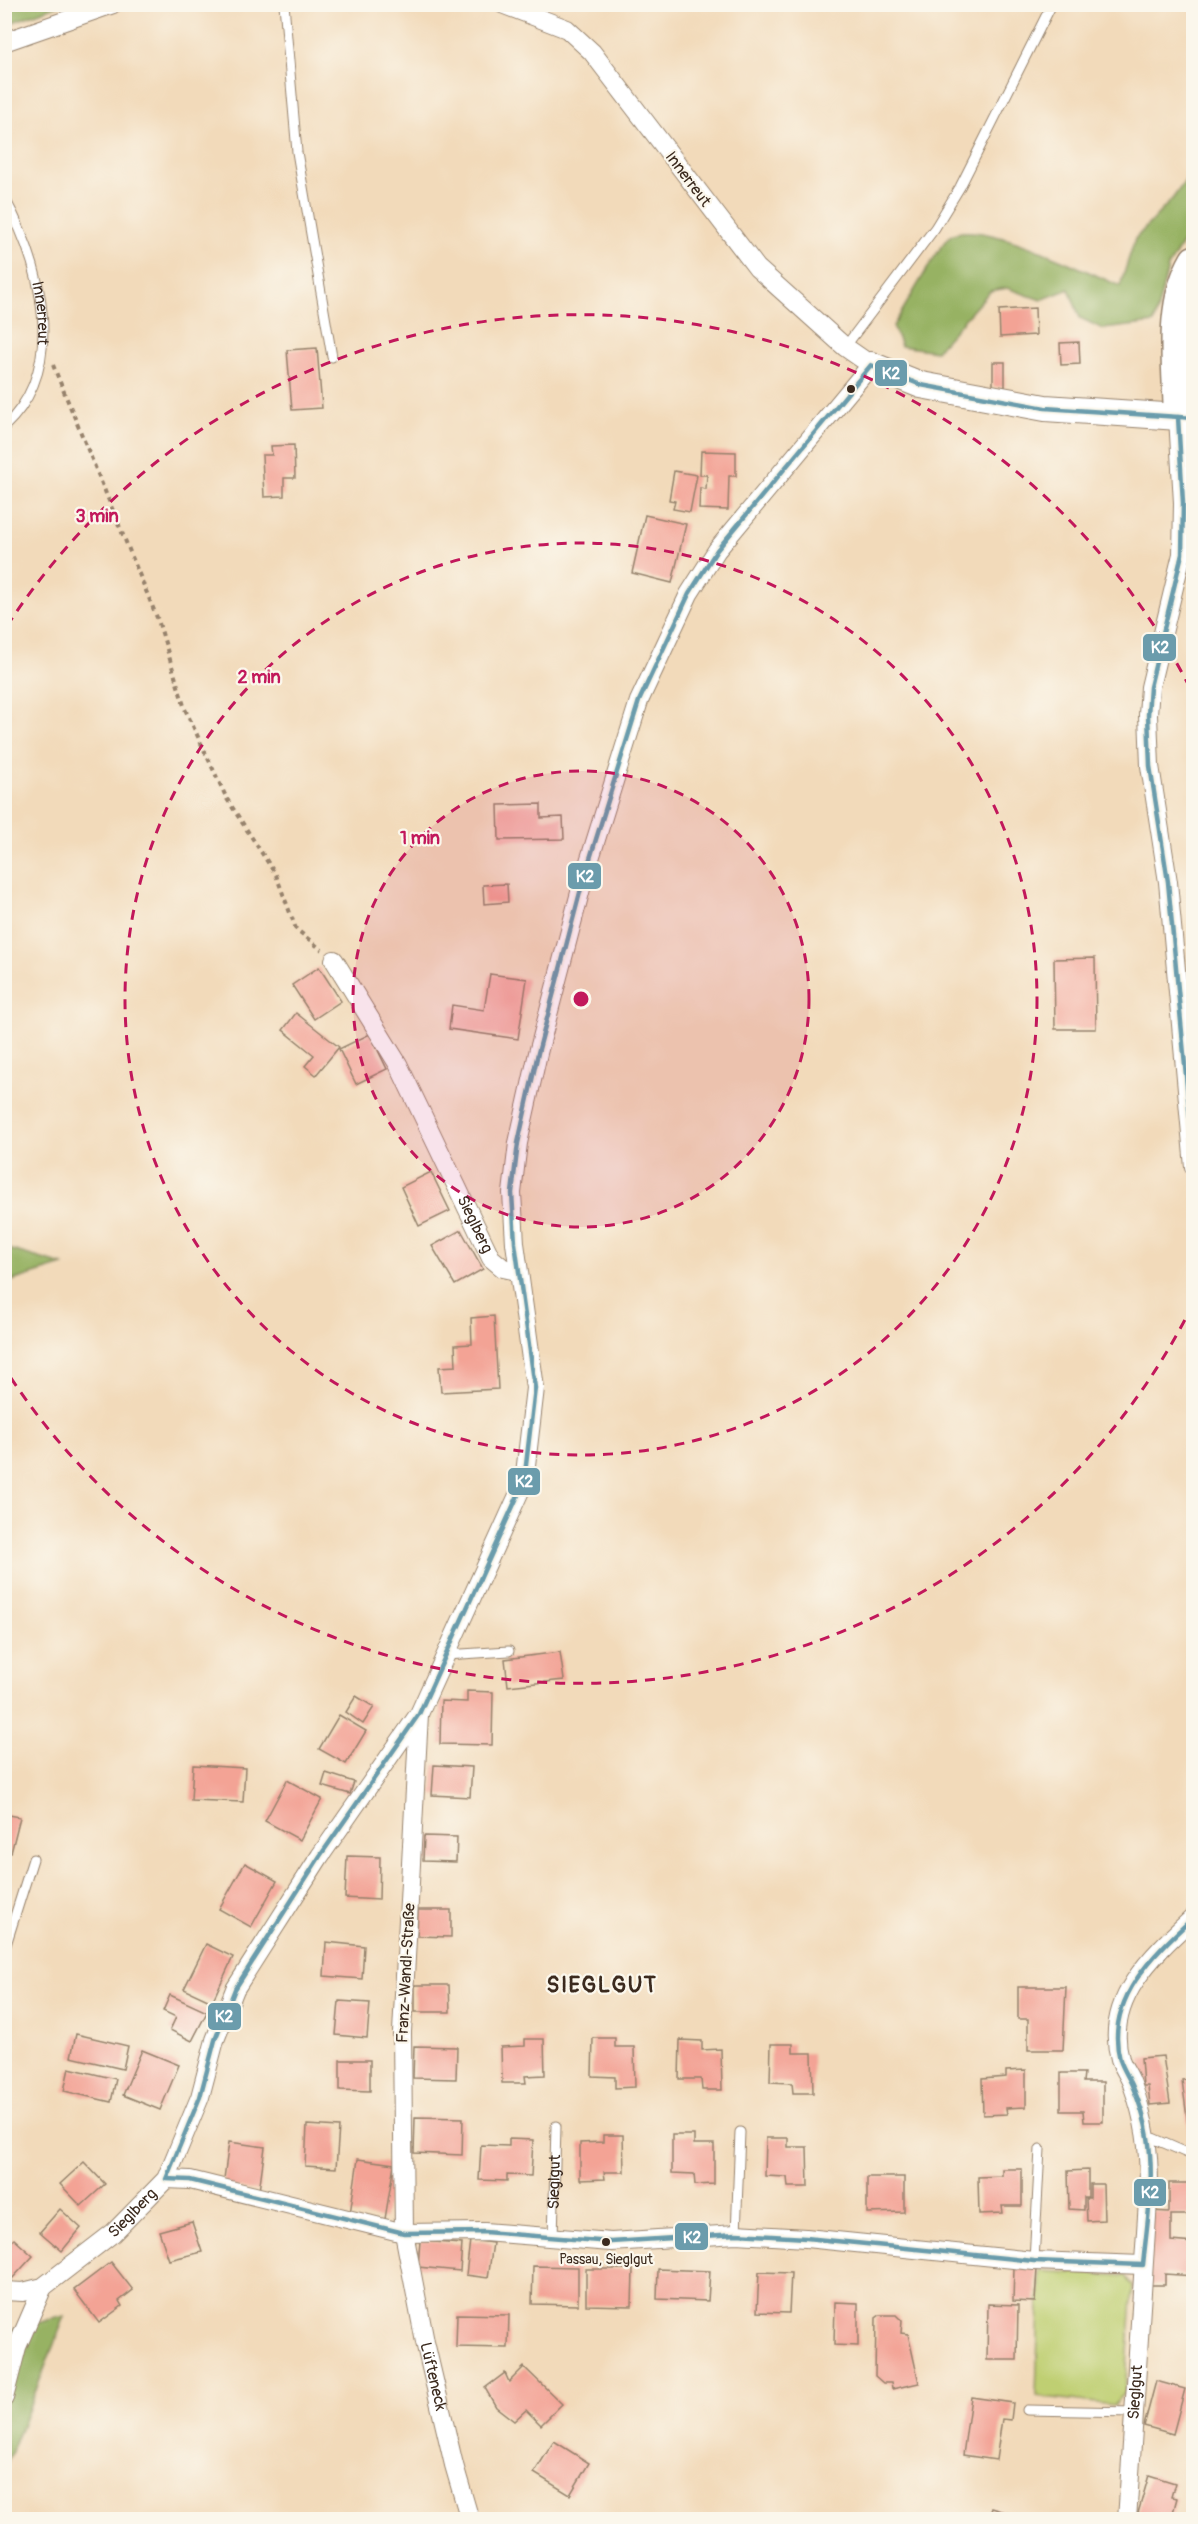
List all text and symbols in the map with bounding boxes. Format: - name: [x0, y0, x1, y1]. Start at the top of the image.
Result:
- street label: Innerreut: [661, 147, 716, 211]
- street label: Innerreut: [27, 279, 53, 346]
- line badge: K2: [874, 359, 908, 387]
- text: K2: [882, 364, 900, 384]
- unlabelled marker: [845, 383, 857, 395]
- text: 3 min: [75, 505, 119, 528]
- line badge: K2: [1142, 633, 1177, 662]
- text: K2: [1151, 638, 1169, 658]
- text: 2 min: [237, 666, 281, 689]
- text: 1 min: [400, 827, 440, 850]
- line badge: K2: [567, 862, 602, 890]
- text: K2: [576, 867, 594, 887]
- centre of rings: [571, 989, 591, 1009]
- street label: Sieglberg: [453, 1192, 497, 1256]
- line badge: K2: [507, 1467, 541, 1496]
- text: K2: [515, 1472, 533, 1492]
- street label: Franz-Wandl-Straße: [392, 1902, 420, 2044]
- district label: SIEGLGUT: [547, 1971, 657, 1999]
- line badge: K2: [207, 2002, 242, 2031]
- text: K2: [215, 2007, 233, 2027]
- street label: Sieglgut: [544, 2154, 565, 2210]
- line badge: K2: [1133, 2178, 1167, 2207]
- text: K2: [1141, 2183, 1159, 2203]
- street label: Sieglberg: [104, 2184, 161, 2242]
- line badge: K2: [674, 2222, 709, 2251]
- text: K2: [683, 2228, 701, 2248]
- marker: Passau, Sieglgut: [600, 2236, 612, 2248]
- place label: Passau, Sieglgut: [559, 2251, 653, 2268]
- street label: Lüfteneck: [415, 2340, 451, 2413]
- street label: Sieglgut: [1124, 2364, 1147, 2420]

